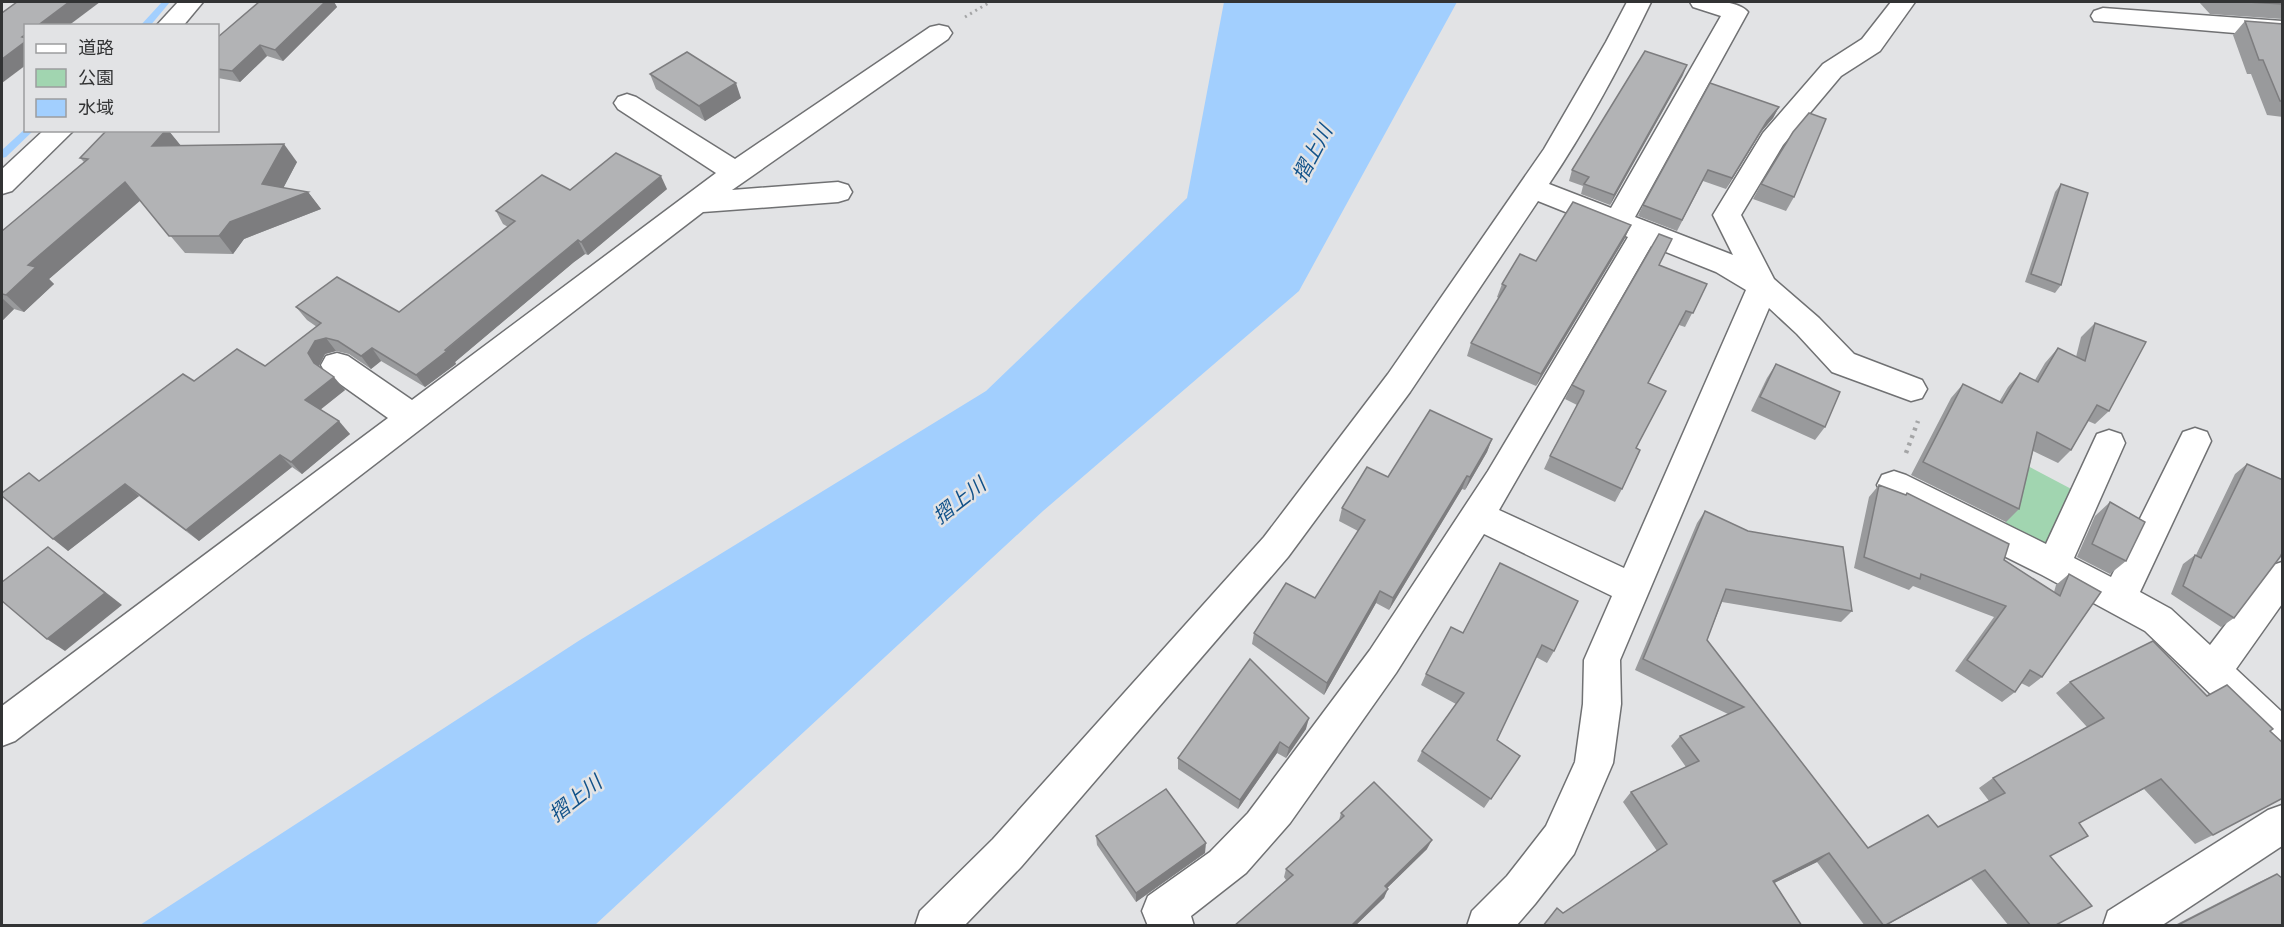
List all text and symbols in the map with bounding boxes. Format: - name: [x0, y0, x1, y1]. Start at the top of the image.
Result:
- legend: [24, 24, 219, 132]
- text: 道路: [78, 37, 114, 57]
- text: 公園: [78, 67, 114, 87]
- text: 水域: [78, 97, 114, 117]
- water label: 摺上川: [1288, 119, 1337, 185]
- water label: 摺上川: [928, 471, 991, 528]
- water label: 摺上川: [544, 769, 607, 826]

